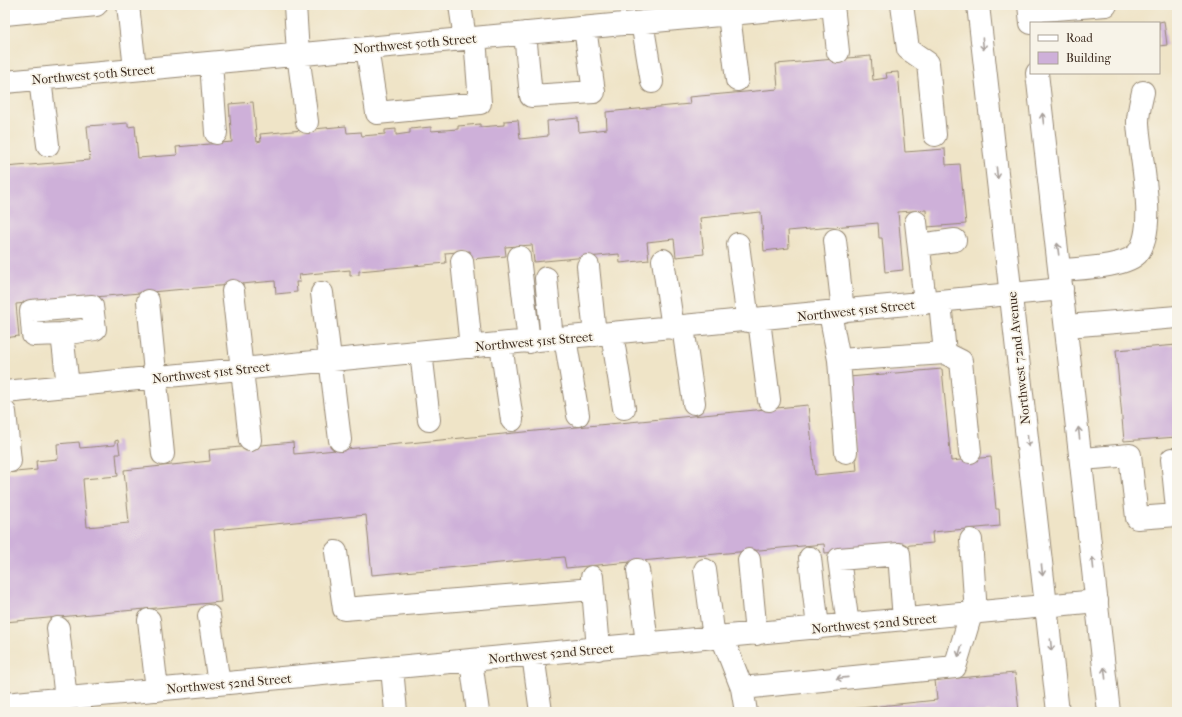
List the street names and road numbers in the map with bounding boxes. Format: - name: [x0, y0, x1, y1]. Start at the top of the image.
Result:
- street label: Northwest 50th Street: [353, 31, 477, 56]
- street label: Northwest 50th Street: [31, 62, 155, 87]
- street label: Northwest 72nd Avenue: [1004, 290, 1033, 425]
- street label: Northwest 51st Street: [796, 297, 916, 324]
- street label: Northwest 51st Street: [474, 329, 594, 354]
- street label: Northwest 51st Street: [151, 359, 271, 386]
- street label: Northwest 52nd Street: [811, 611, 938, 636]
- street label: Northwest 52nd Street: [488, 641, 615, 666]
- street label: Northwest 52nd Street: [166, 671, 293, 696]

